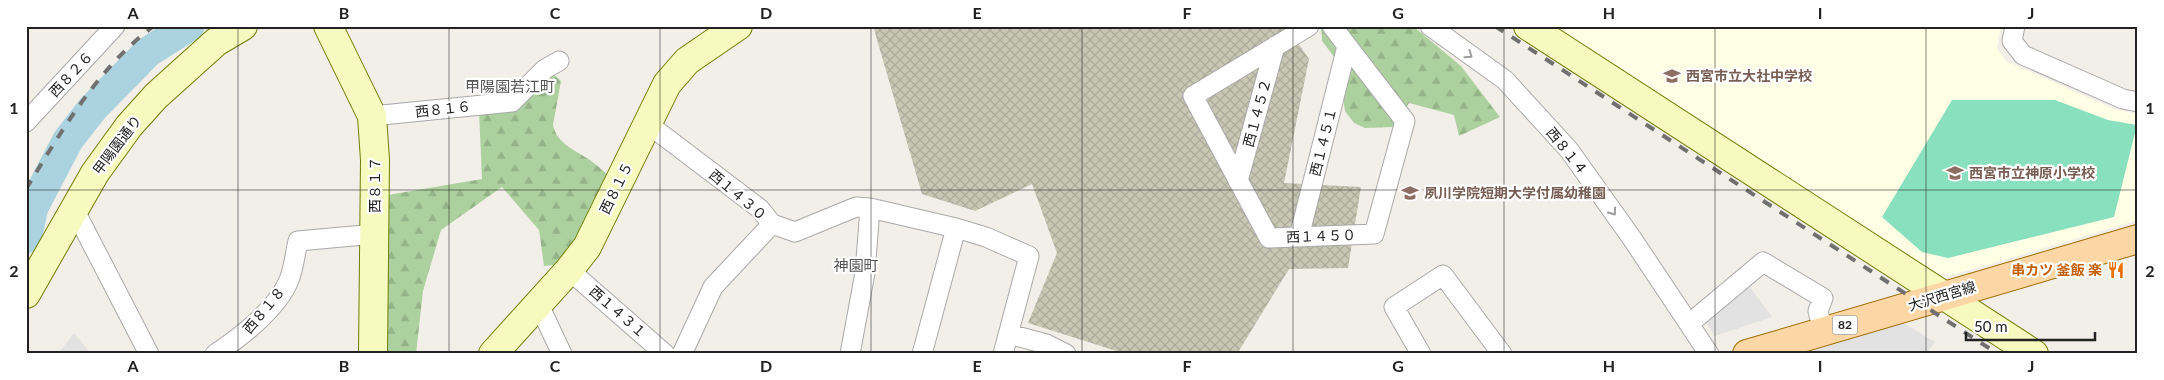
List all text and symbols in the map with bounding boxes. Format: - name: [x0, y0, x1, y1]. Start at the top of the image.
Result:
- text: A: [126, 3, 139, 22]
- text: B: [339, 3, 349, 22]
- text: C: [550, 3, 561, 22]
- text: D: [760, 3, 772, 22]
- text: E: [972, 3, 982, 22]
- text: F: [1182, 3, 1192, 22]
- text: G: [1392, 3, 1404, 22]
- text: H: [1603, 3, 1615, 22]
- text: I: [1818, 3, 1822, 22]
- text: J: [2028, 3, 2034, 22]
- street label: 西８２６: [45, 47, 96, 100]
- one-way arrow: [1463, 49, 1473, 58]
- school or university icon: 西宮市立大社中学校: [1662, 66, 1682, 86]
- place label: 西宮市立大社中学校: [1686, 67, 1812, 84]
- district label: 甲陽園若江町: [465, 77, 555, 95]
- street label: 西１４５２: [1239, 77, 1274, 149]
- street label: 西８１６: [414, 97, 472, 120]
- text: 1: [9, 98, 19, 117]
- text: 1: [2145, 98, 2155, 117]
- street label: 西１４５１: [1306, 106, 1339, 178]
- street label: 甲陽園通り: [89, 112, 144, 178]
- street label: 西８１４: [1543, 124, 1592, 178]
- street label: 西８１７: [366, 157, 383, 213]
- street label: 西８１５: [596, 159, 635, 217]
- school or university icon: 西宮市立神原小学校: [1945, 163, 1965, 183]
- place label: 西宮市立神原小学校: [1969, 164, 2095, 181]
- street label: 西１４３０: [706, 166, 771, 224]
- school or university icon: 夙川学院短期大学付属幼稚園: [1400, 183, 1420, 203]
- place label: 夙川学院短期大学付属幼稚園: [1424, 184, 1606, 201]
- one-way arrow: [1608, 206, 1616, 215]
- street label: 西１４５０: [1286, 226, 1356, 245]
- district label: 神園町: [833, 256, 879, 274]
- restaurant icon: 串カツ 釜飯 楽: [2106, 260, 2126, 280]
- text: 2: [9, 261, 19, 280]
- place label: 串カツ 釜飯 楽: [2011, 261, 2102, 278]
- text: 2: [2145, 261, 2155, 280]
- street label: 大沢西宮線: [1906, 277, 1978, 314]
- street label: 西１４３１: [586, 282, 650, 341]
- street label: 西８１８: [239, 283, 288, 337]
- scale bar: [1966, 310, 2095, 342]
- road number: 82: [1832, 316, 1858, 334]
- text: 50 m: [1974, 317, 2008, 335]
- text: A: [126, 356, 139, 375]
- text: B: [339, 356, 349, 375]
- text: C: [550, 356, 561, 375]
- text: D: [760, 356, 772, 375]
- text: E: [972, 356, 982, 375]
- text: F: [1182, 356, 1192, 375]
- text: G: [1392, 356, 1404, 375]
- text: H: [1603, 356, 1615, 375]
- text: I: [1818, 356, 1822, 375]
- text: J: [2028, 356, 2034, 375]

